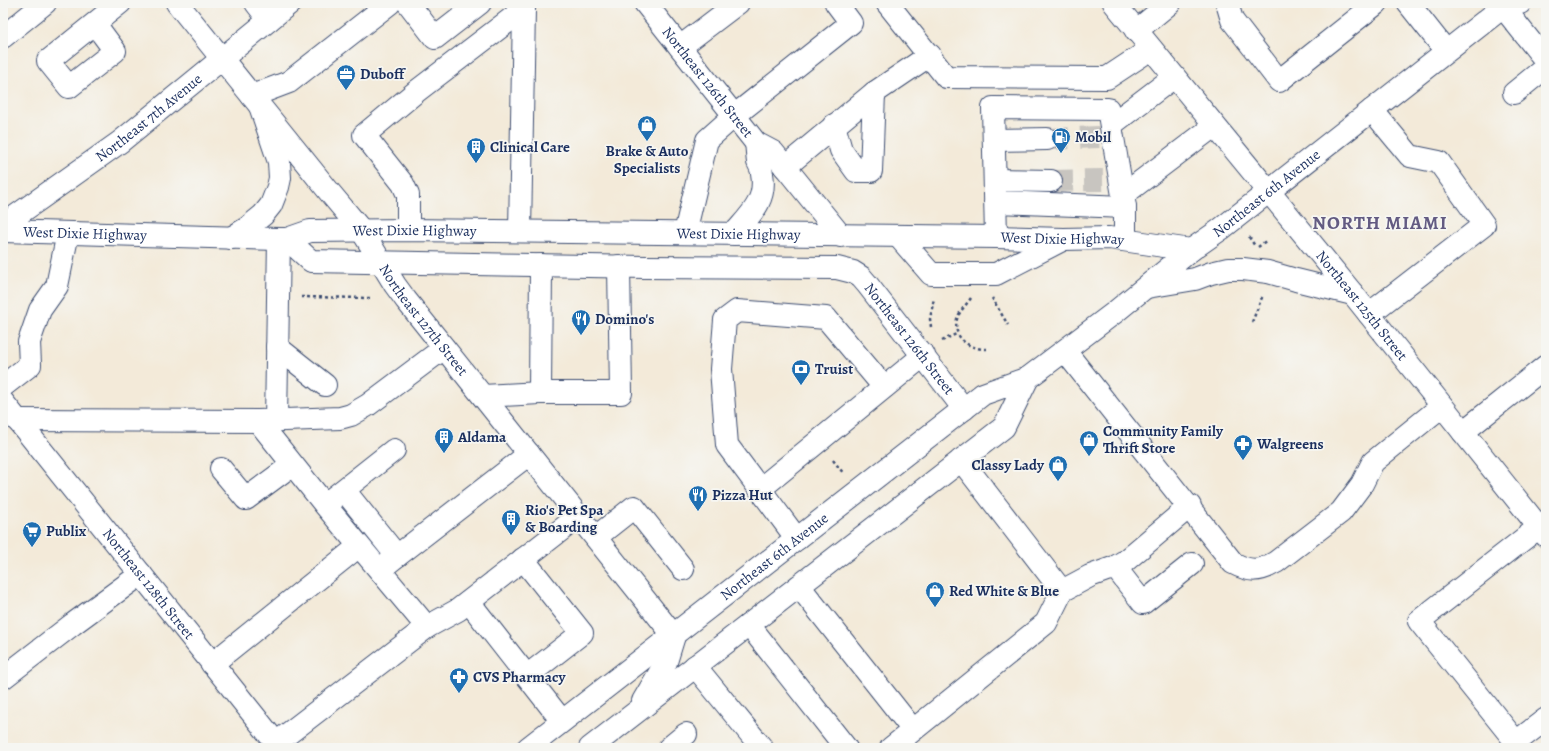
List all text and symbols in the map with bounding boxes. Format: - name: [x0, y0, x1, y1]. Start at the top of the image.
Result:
- street label: Northeast 126th Street: [658, 22, 758, 142]
- office icon: Duboff: [335, 63, 357, 91]
- place label: Duboff: [360, 64, 406, 84]
- street label: Northeast 7th Avenue: [91, 69, 206, 166]
- shop icon: Brake & Auto Specialists: [636, 114, 658, 142]
- fuel station icon: Mobil: [1050, 126, 1072, 154]
- place label: Mobil: [1075, 127, 1111, 147]
- building icon: Clinical Care: [465, 136, 487, 164]
- place label: Clinical Care: [490, 137, 570, 157]
- place label: Brake & Auto Specialists: [606, 141, 689, 178]
- street label: Northeast 6th Avenue: [1209, 144, 1325, 242]
- district label: NORTH MIAMI: [1312, 210, 1448, 236]
- street label: West Dixie Highway: [351, 220, 477, 241]
- street label: West Dixie Highway: [22, 222, 147, 245]
- street label: West Dixie Highway: [675, 223, 801, 245]
- street label: West Dixie Highway: [999, 227, 1126, 250]
- street label: Northeast 125th Street: [1311, 246, 1412, 365]
- street label: Northeast 127th Street: [375, 260, 473, 380]
- street label: Northeast 126th Street: [860, 279, 959, 399]
- restaurant icon: Domino's: [570, 308, 592, 336]
- place label: Domino's: [595, 309, 654, 329]
- bank icon: Truist: [790, 358, 812, 386]
- place label: Truist: [815, 359, 853, 379]
- place label: Community Family Thrift Store: [1103, 421, 1224, 458]
- building icon: Aldama: [433, 426, 455, 454]
- place label: Aldama: [457, 427, 507, 447]
- shop icon: Community Family Thrift Store: [1078, 429, 1100, 457]
- pharmacy icon: Walgreens: [1232, 433, 1254, 461]
- place label: Walgreens: [1256, 434, 1324, 454]
- shop icon: Classy Lady: [1047, 454, 1069, 482]
- place label: Classy Lady: [971, 455, 1045, 475]
- restaurant icon: Pizza Hut: [687, 484, 709, 512]
- place label: Pizza Hut: [712, 485, 773, 505]
- place label: Rio's Pet Spa & Boarding: [525, 500, 604, 537]
- building icon: Rio's Pet Spa & Boarding: [500, 508, 522, 536]
- street label: Northeast 6th Avenue: [716, 508, 833, 605]
- supermarket icon: Publix: [21, 520, 43, 548]
- place label: Publix: [46, 521, 87, 541]
- street label: Northeast 128th Street: [98, 524, 199, 644]
- shop icon: Red White & Blue: [924, 580, 946, 608]
- place label: Red White & Blue: [949, 581, 1059, 601]
- pharmacy icon: CVS Pharmacy: [448, 666, 470, 694]
- place label: CVS Pharmacy: [473, 667, 567, 687]

